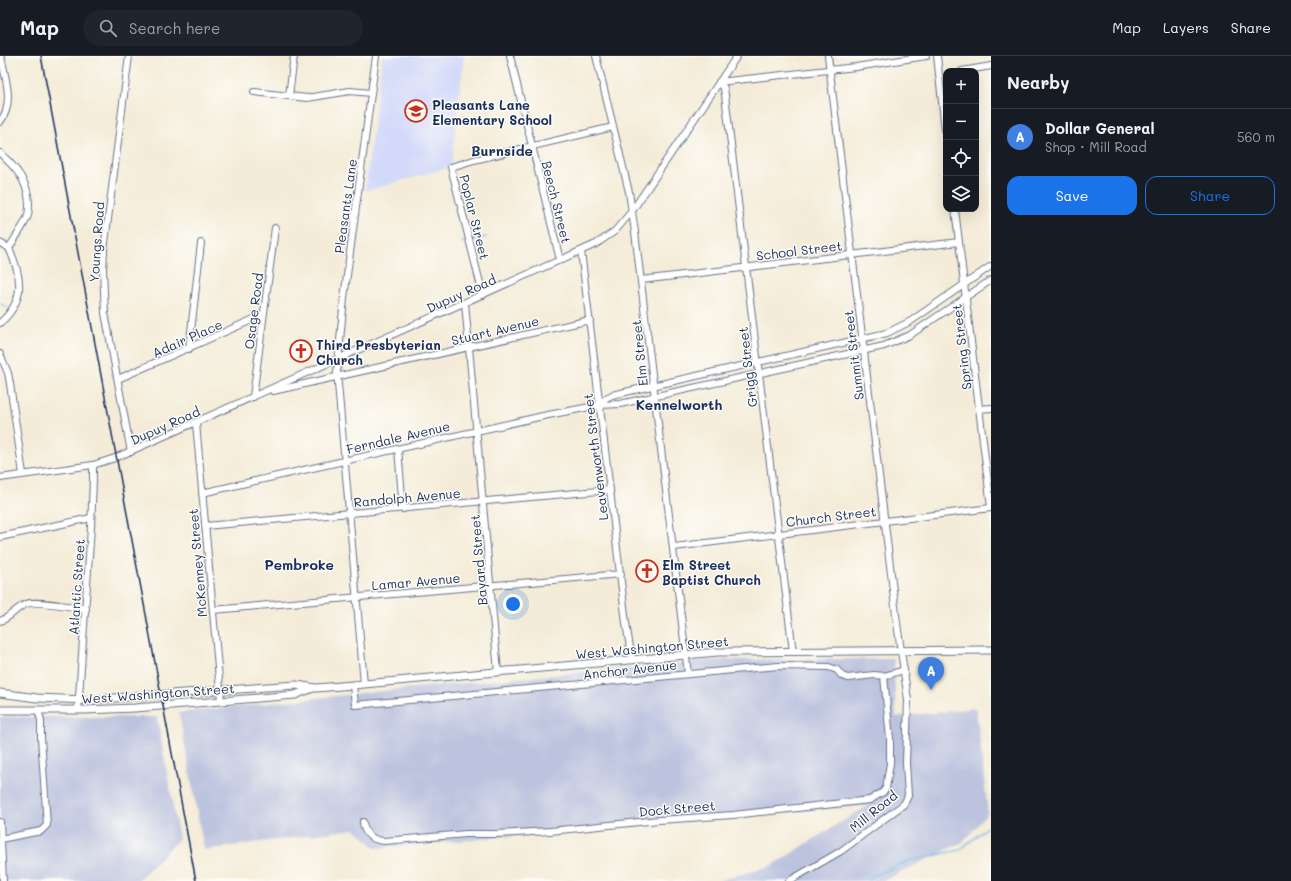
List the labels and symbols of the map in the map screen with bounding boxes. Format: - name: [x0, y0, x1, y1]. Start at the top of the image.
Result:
- place label: Pleasants Lane Elementary School: [432, 96, 552, 129]
- school or university icon: Pleasants Lane Elementary School: [403, 98, 429, 124]
- district label: Burnside: [471, 141, 533, 160]
- street label: Pleasants Lane: [330, 158, 360, 254]
- street label: Beech Street: [539, 159, 576, 245]
- street label: Poplar Street: [456, 173, 494, 262]
- street label: Youngs Road: [85, 201, 107, 283]
- street label: School Street: [755, 236, 843, 264]
- street label: Dupuy Road: [424, 270, 498, 316]
- street label: Osage Road: [240, 272, 266, 350]
- street label: Spring Street: [947, 303, 975, 391]
- street label: Summit Street: [839, 309, 867, 401]
- street label: Stuart Avenue: [449, 312, 541, 348]
- street label: Adair Place: [149, 315, 225, 361]
- street label: Elm Street: [627, 319, 651, 387]
- street label: Grigg Street: [734, 326, 760, 408]
- place label: Third Presbyterian Church: [316, 336, 441, 368]
- church icon: Third Presbyterian Church: [288, 338, 314, 364]
- street label: Leavenworth Street: [579, 392, 611, 522]
- district label: Kennelworth: [636, 395, 722, 414]
- street label: Dupuy Road: [128, 402, 202, 448]
- street label: Ferndale Avenue: [345, 417, 451, 457]
- street label: Randolph Avenue: [353, 484, 461, 510]
- street label: Church Street: [785, 502, 877, 530]
- street label: McKenney Street: [184, 508, 210, 618]
- street label: Bayard Street: [466, 513, 490, 606]
- street label: Atlantic Street: [64, 538, 88, 636]
- district label: Pembroke: [264, 555, 334, 574]
- place label: Elm Street Baptist Church: [662, 556, 761, 588]
- church icon: Elm Street Baptist Church: [634, 558, 660, 584]
- street label: Lamar Avenue: [371, 569, 461, 593]
- your location: [503, 594, 523, 614]
- street label: West Washington Street: [575, 632, 730, 662]
- street label: Anchor Avenue: [582, 656, 678, 682]
- pin: A: [918, 657, 944, 690]
- street label: West Washington Street: [81, 679, 236, 707]
- street label: Mill Road: [845, 786, 901, 836]
- street label: Dock Street: [638, 796, 716, 820]

